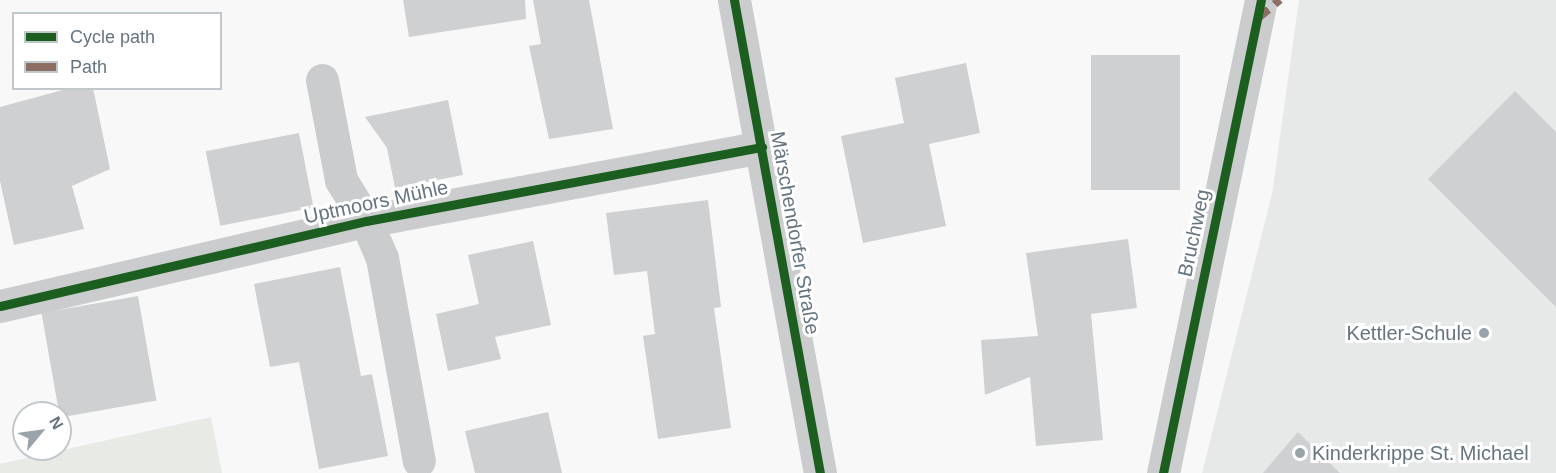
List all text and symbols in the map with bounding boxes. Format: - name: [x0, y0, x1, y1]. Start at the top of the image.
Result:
- legend: [12, 12, 222, 90]
- text: Cycle path: [70, 27, 155, 47]
- text: Path: [70, 57, 107, 77]
- street label: Märschendorfer Straße: [765, 130, 825, 336]
- street label: Uptmoors Mühle: [302, 175, 450, 229]
- street label: Bruchweg: [1173, 187, 1215, 279]
- place label: Kettler-Schule: [1346, 321, 1472, 345]
- marker: Kettler-Schule: [1477, 326, 1491, 340]
- north arrow: [12, 401, 72, 461]
- text: N: [46, 414, 67, 432]
- place label: Kinderkrippe St. Michael: [1312, 441, 1529, 465]
- marker: Kinderkrippe St. Michael: [1293, 446, 1307, 460]

